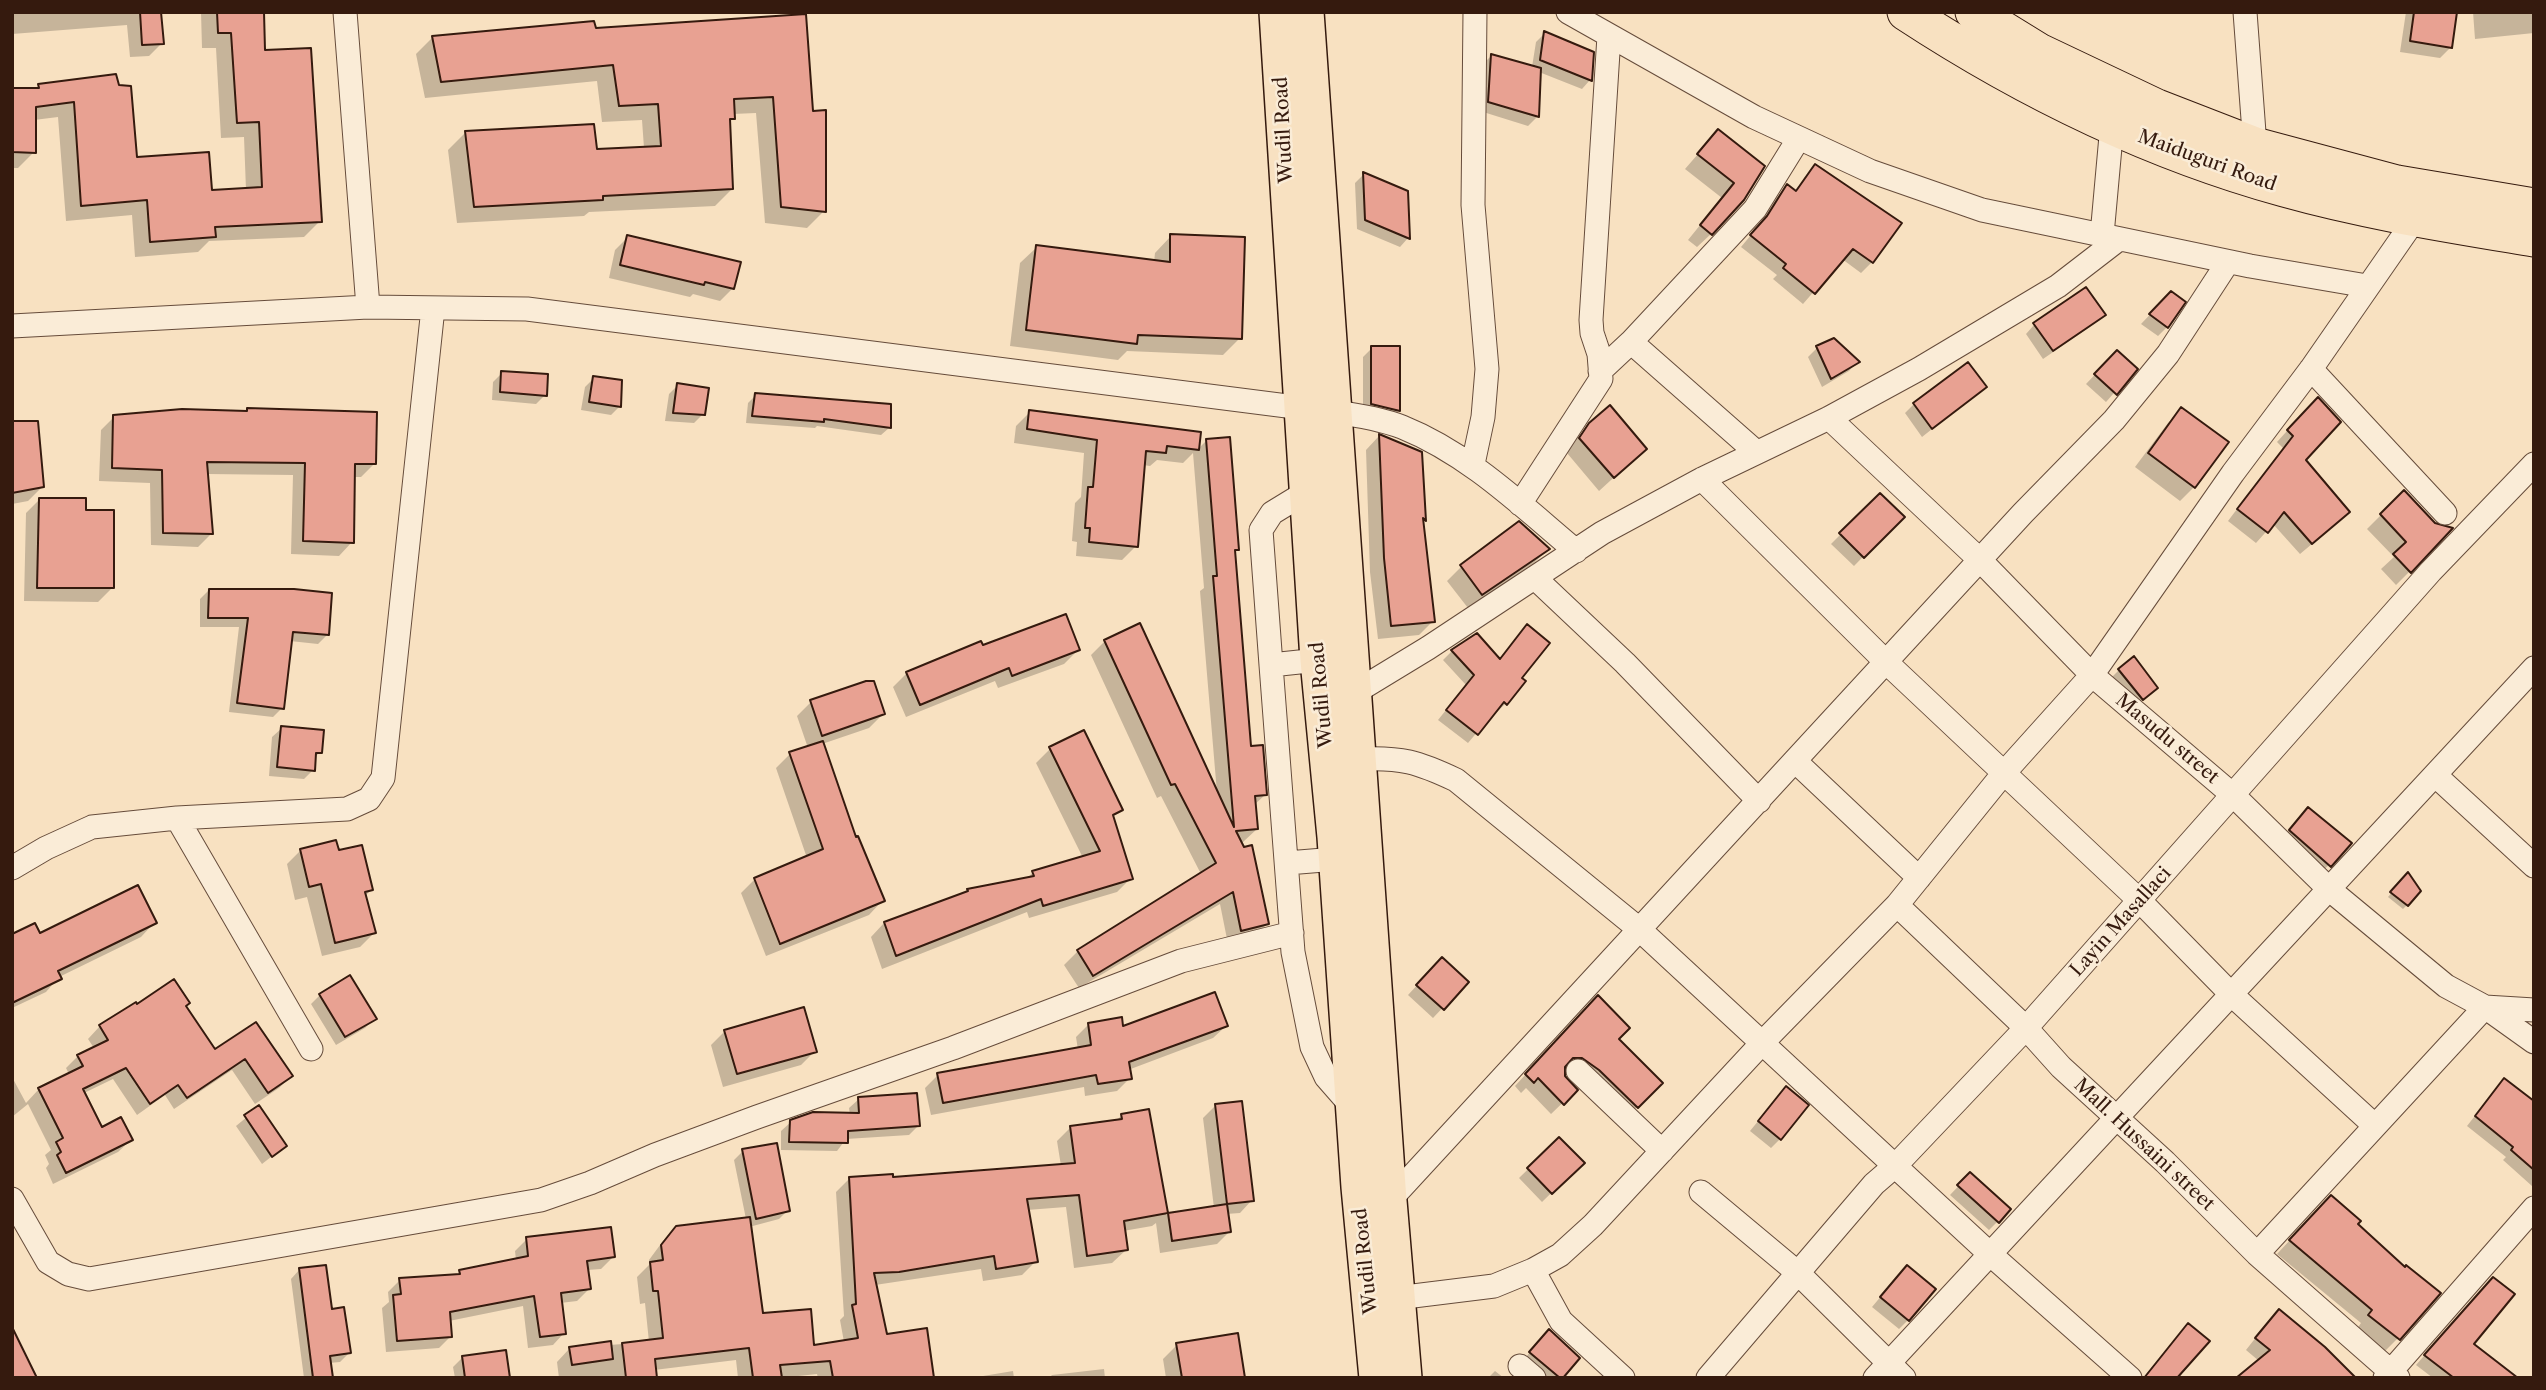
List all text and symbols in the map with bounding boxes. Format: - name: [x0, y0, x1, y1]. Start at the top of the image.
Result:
- street label: Wudil Road: [1270, 76, 1298, 184]
- street label: Maiduguri Road: [2135, 125, 2279, 197]
- street label: Wudil Road: [1306, 641, 1338, 749]
- street label: Masudu street: [2111, 689, 2223, 789]
- street label: Layin Masallaci: [2066, 862, 2176, 982]
- street label: Mall. Hussaini street: [2069, 1074, 2219, 1216]
- street label: Wudil Road: [1349, 1207, 1383, 1315]

